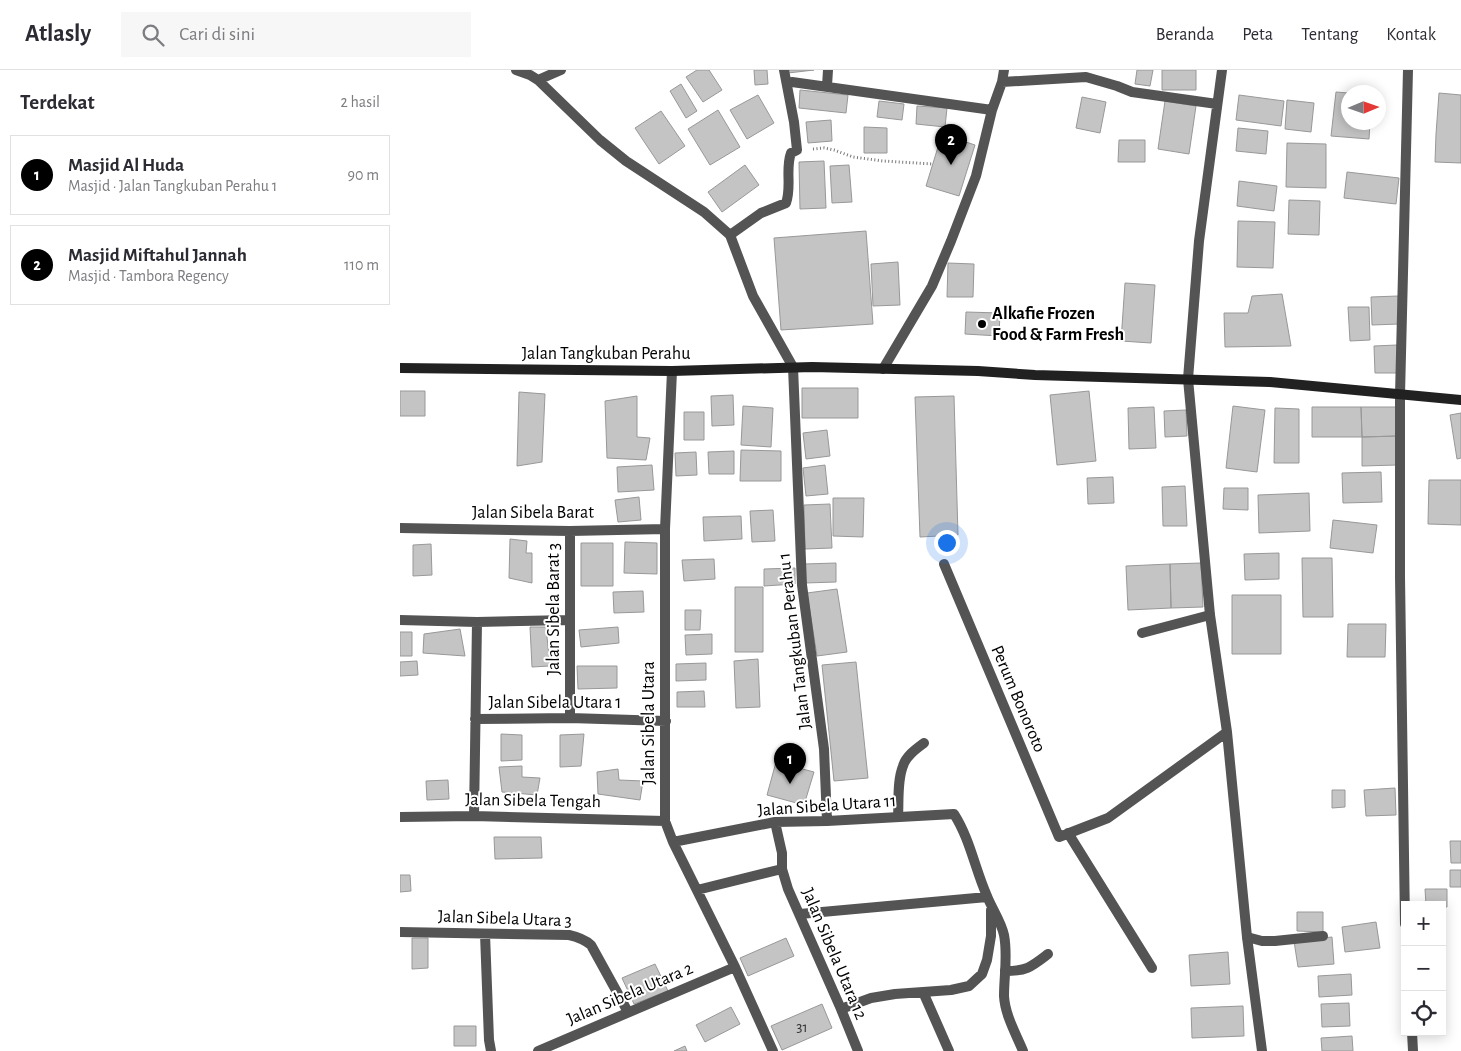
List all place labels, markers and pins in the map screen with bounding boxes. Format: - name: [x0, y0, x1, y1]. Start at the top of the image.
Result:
- pin: 2: [935, 124, 967, 165]
- place label: Alkafie Frozen Food & Farm Fresh: [992, 305, 1124, 344]
- marker: Alkafie Frozen Food & Farm Fresh: [976, 318, 988, 330]
- pin: 1: [774, 743, 806, 784]

